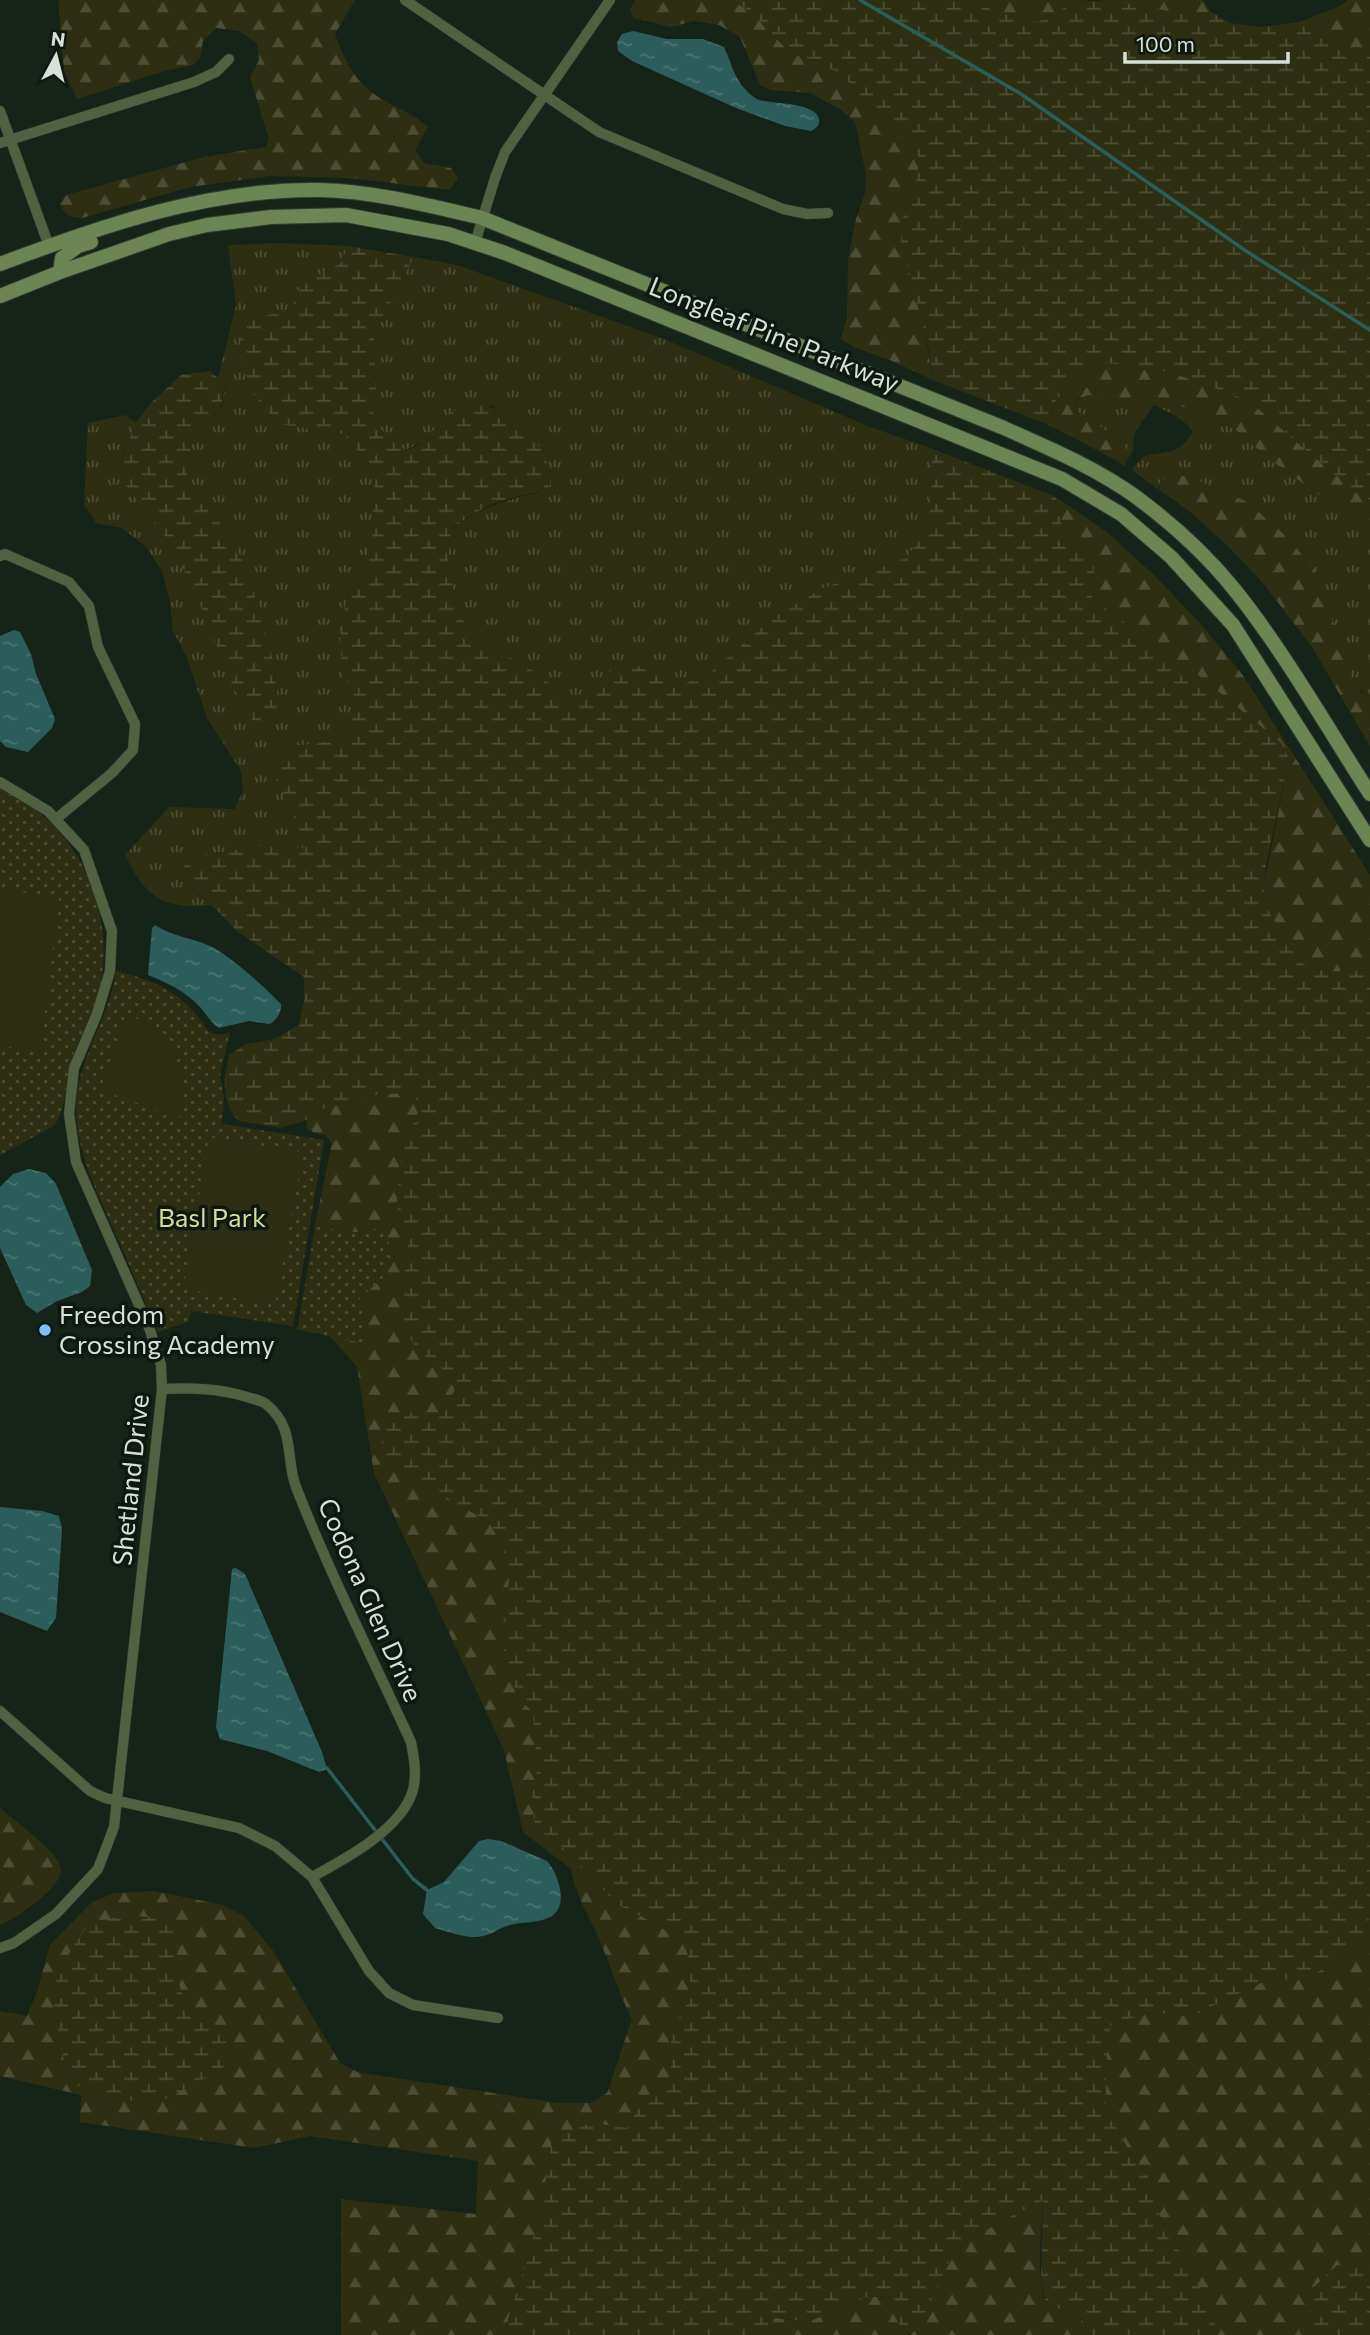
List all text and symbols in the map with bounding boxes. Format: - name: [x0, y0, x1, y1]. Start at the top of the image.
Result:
- north arrow: [21, 21, 91, 91]
- scale bar: [1125, 21, 1288, 65]
- text: N: [50, 26, 67, 51]
- text: 100 m: [1136, 31, 1195, 56]
- street label: Longleaf Pine Parkway: [645, 269, 904, 398]
- park label: Basl Park: [158, 1201, 266, 1232]
- place label: Freedom Crossing Academy: [59, 1298, 275, 1359]
- marker: Freedom Crossing Academy: [37, 1322, 53, 1338]
- street label: Shetland Drive: [105, 1393, 154, 1567]
- street label: Codona Glen Drive: [313, 1493, 430, 1706]

